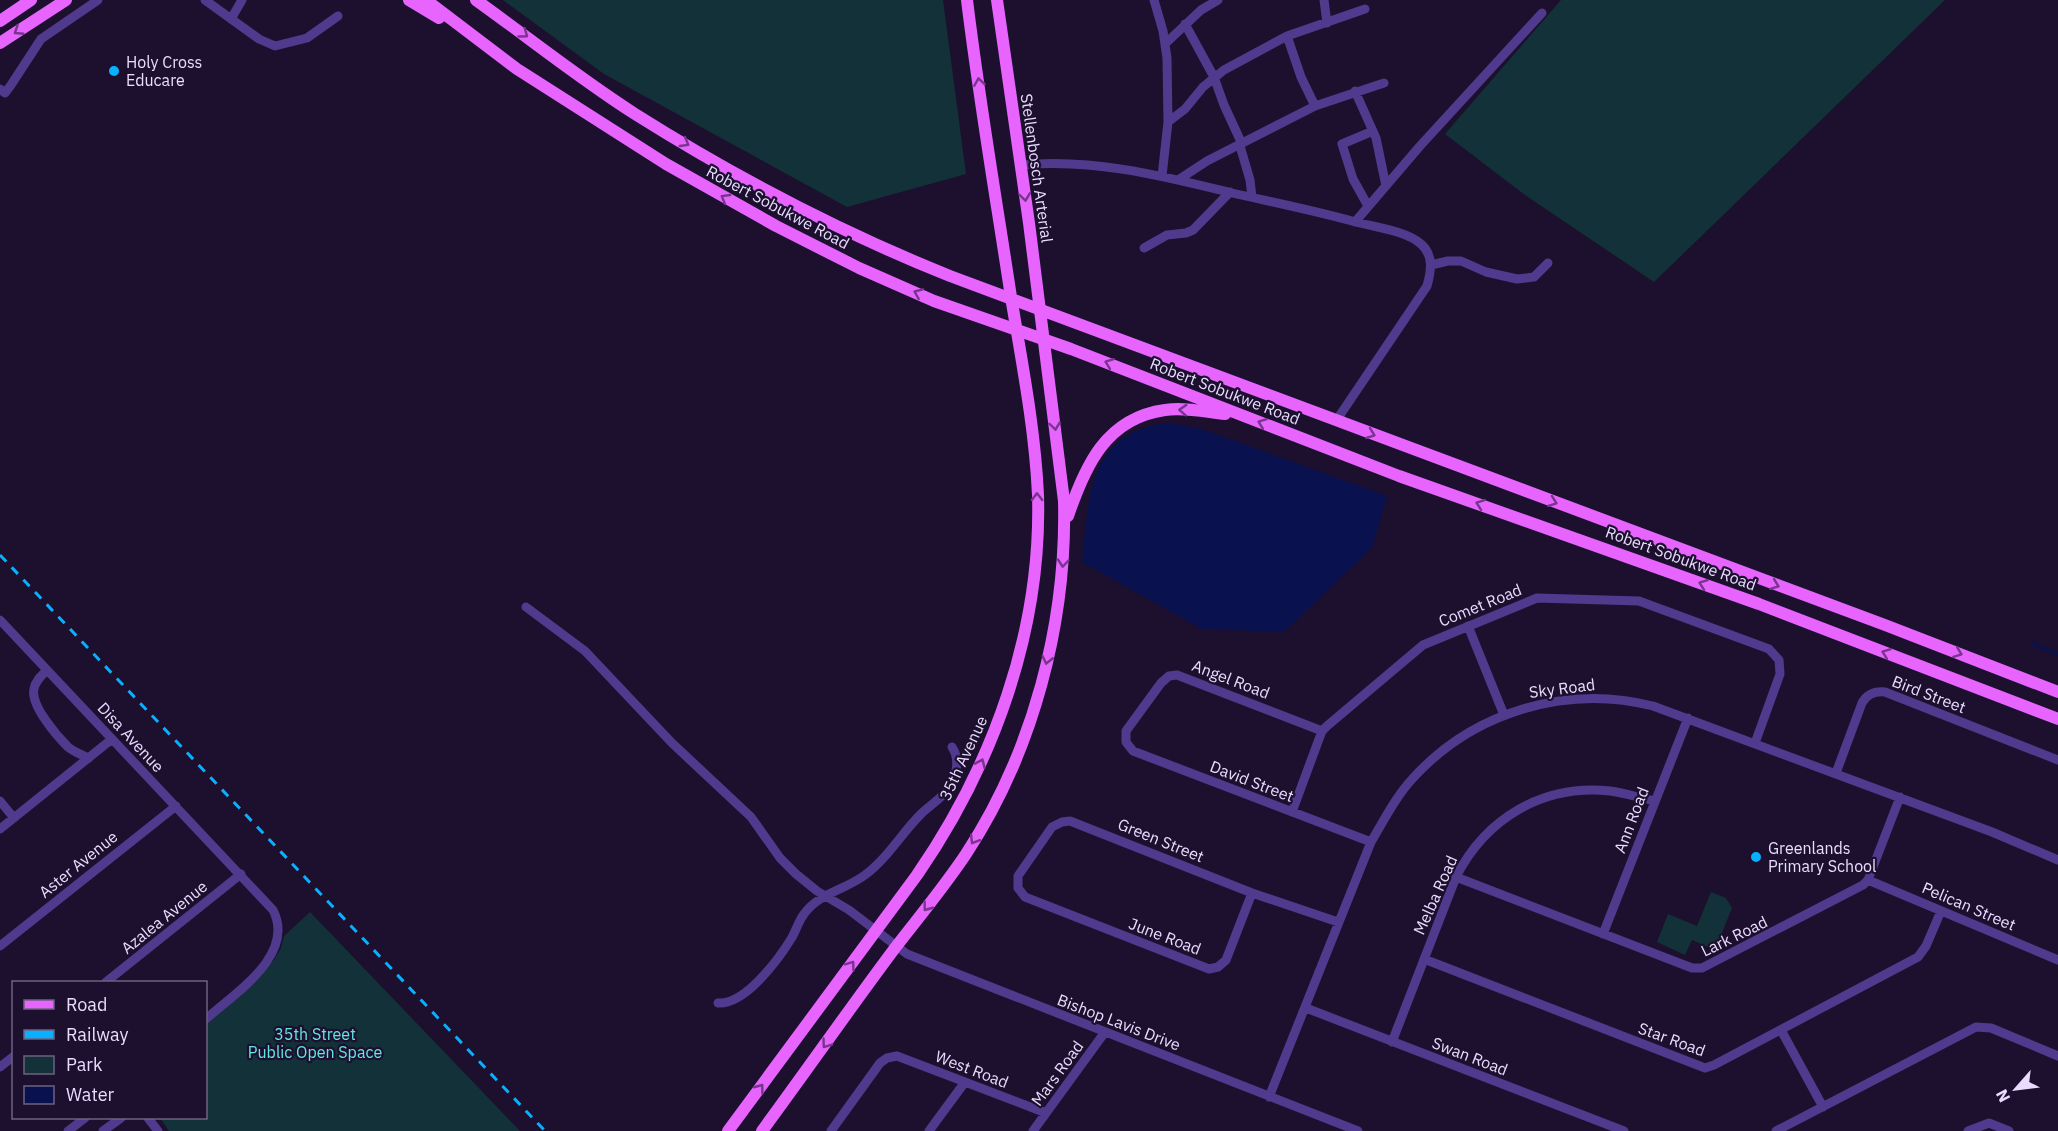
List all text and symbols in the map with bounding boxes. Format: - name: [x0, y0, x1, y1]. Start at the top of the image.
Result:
- one-way arrow: [14, 24, 24, 36]
- one-way arrow: [517, 27, 528, 38]
- place label: Holy Cross Educare: [126, 52, 202, 90]
- marker: Holy Cross Educare: [107, 64, 121, 78]
- one-way arrow: [973, 77, 985, 86]
- street label: Stellenbosch Arterial: [1017, 92, 1057, 244]
- one-way arrow: [679, 136, 689, 148]
- street label: Robert Sobukwe Road: [703, 161, 853, 253]
- one-way arrow: [1019, 193, 1031, 202]
- one-way arrow: [721, 194, 731, 205]
- one-way arrow: [913, 289, 924, 301]
- street label: Robert Sobukwe Road: [1147, 353, 1303, 429]
- one-way arrow: [1104, 358, 1115, 371]
- one-way arrow: [1179, 404, 1188, 417]
- one-way arrow: [1257, 418, 1268, 430]
- one-way arrow: [1049, 421, 1061, 431]
- one-way arrow: [1365, 426, 1376, 439]
- one-way arrow: [1031, 493, 1044, 502]
- one-way arrow: [1547, 495, 1558, 508]
- one-way arrow: [1475, 498, 1486, 511]
- street label: Robert Sobukwe Road: [1603, 521, 1759, 595]
- one-way arrow: [1056, 559, 1069, 568]
- one-way arrow: [1769, 578, 1780, 590]
- street label: Comet Road: [1436, 579, 1524, 631]
- one-way arrow: [1698, 579, 1709, 591]
- one-way arrow: [1952, 646, 1963, 658]
- one-way arrow: [1881, 647, 1892, 660]
- one-way arrow: [1041, 654, 1054, 664]
- street label: Angel Road: [1189, 655, 1273, 703]
- street label: Bird Street: [1889, 671, 1969, 717]
- street label: Sky Road: [1528, 674, 1596, 702]
- street label: Disa Avenue: [94, 698, 169, 776]
- street label: 35th Avenue: [935, 712, 991, 804]
- street label: David Street: [1207, 756, 1297, 806]
- one-way arrow: [974, 759, 986, 770]
- street label: Ann Road: [1609, 784, 1653, 856]
- street label: Green Street: [1115, 814, 1207, 866]
- street label: Aster Avenue: [35, 826, 122, 902]
- one-way arrow: [970, 834, 982, 844]
- place label: Greenlands Primary School: [1768, 838, 1876, 876]
- marker: Greenlands Primary School: [1749, 850, 1763, 864]
- street label: Melba Road: [1409, 852, 1461, 938]
- street label: Azalea Avenue: [117, 876, 211, 958]
- street label: Pelican Street: [1919, 877, 2019, 935]
- one-way arrow: [924, 901, 935, 912]
- street label: Lark Road: [1698, 911, 1770, 961]
- street label: June Road: [1126, 913, 1204, 959]
- one-way arrow: [844, 960, 855, 971]
- legend: [12, 981, 207, 1119]
- street label: Bishop Lavis Drive: [1055, 989, 1184, 1055]
- text: Road: [66, 993, 107, 1016]
- street label: Star Road: [1636, 1018, 1708, 1060]
- text: Railway: [66, 1023, 128, 1046]
- park label: 35th Street Public Open Space: [248, 1024, 382, 1062]
- street label: Swan Road: [1429, 1032, 1511, 1080]
- street label: Mars Road: [1027, 1036, 1087, 1110]
- one-way arrow: [822, 1038, 833, 1049]
- street label: West Road: [933, 1046, 1011, 1092]
- text: Park: [66, 1053, 103, 1076]
- north arrow: [1986, 1059, 2046, 1119]
- text: Water: [66, 1083, 115, 1106]
- one-way arrow: [752, 1084, 763, 1095]
- text: N: [1991, 1086, 2014, 1106]

